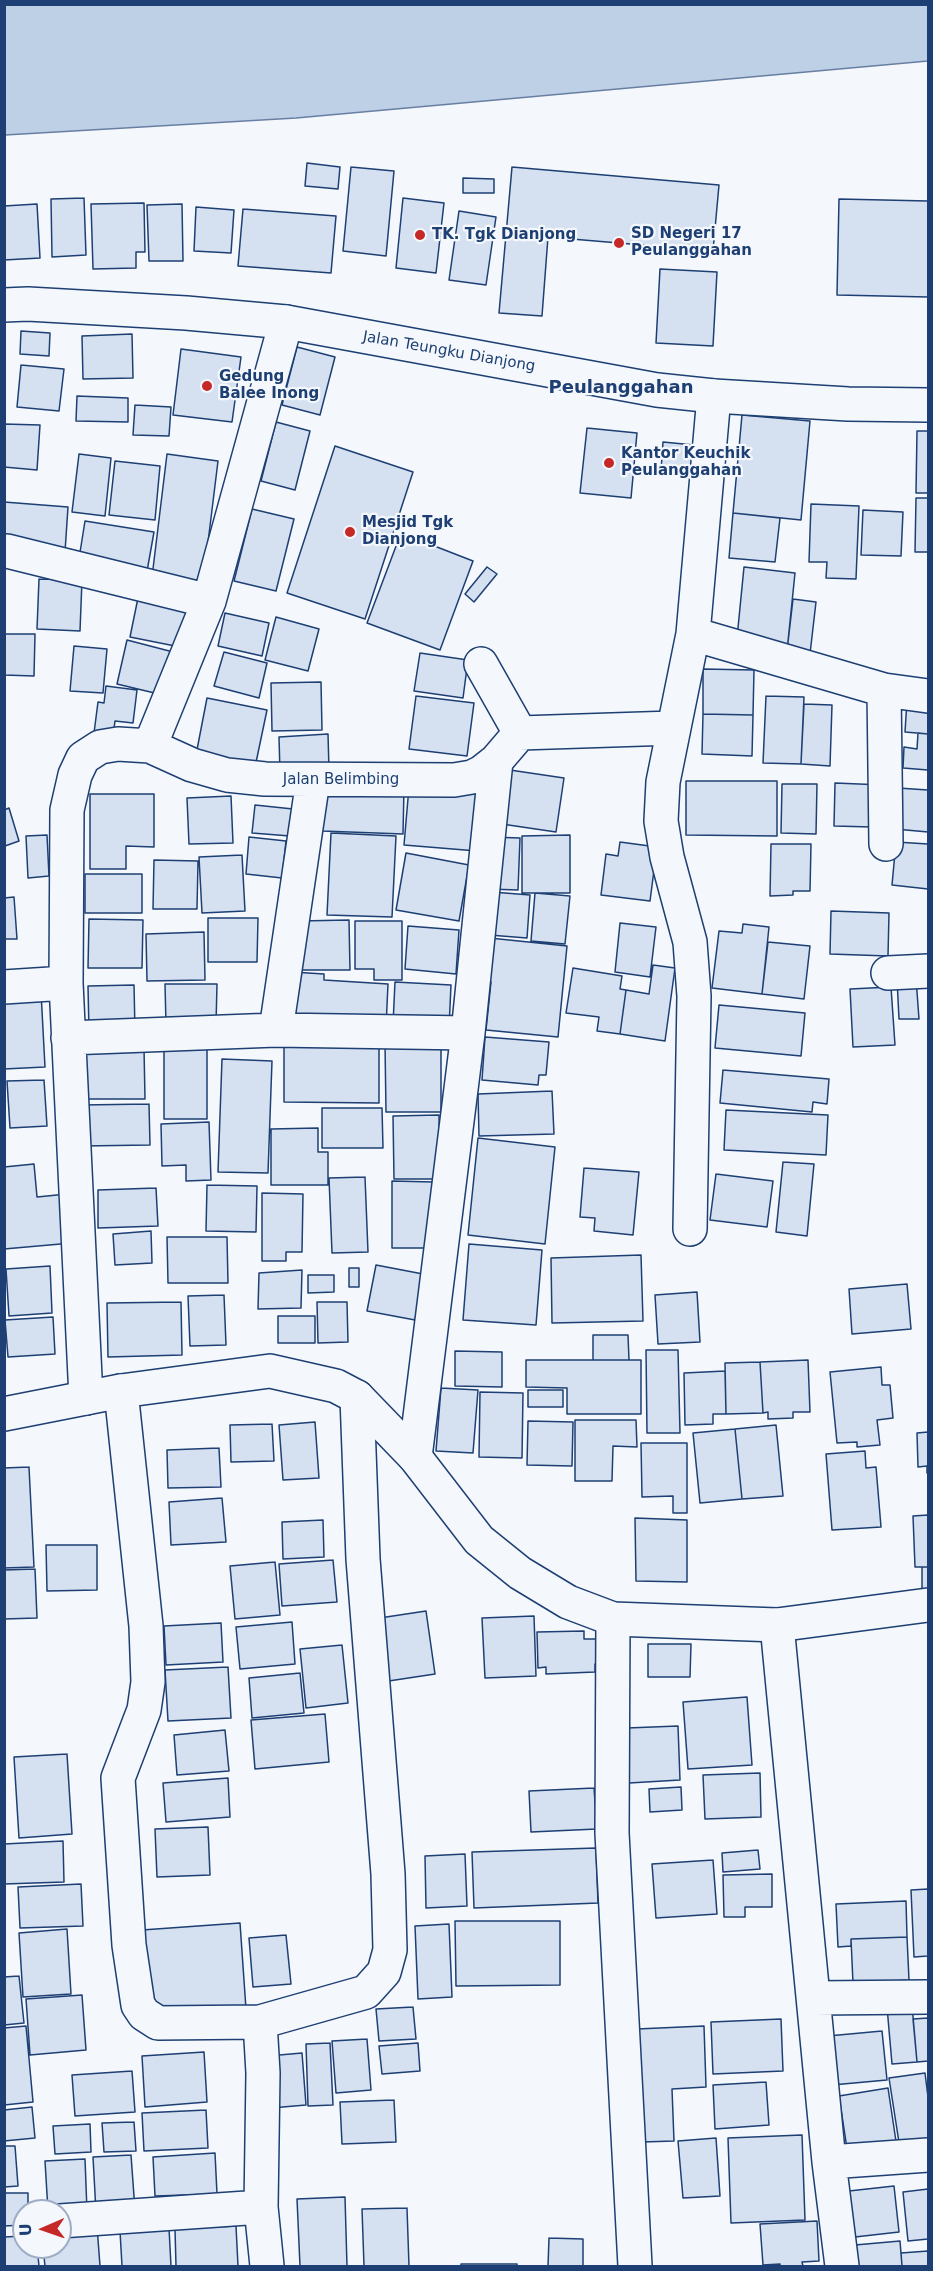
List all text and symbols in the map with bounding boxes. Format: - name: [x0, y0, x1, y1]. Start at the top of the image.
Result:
- place label: SD Negeri 17 Peulanggahan: [631, 225, 752, 260]
- place label: TK. Tgk Dianjong: [432, 226, 576, 244]
- marker: TK. Tgk Dianjong: [413, 228, 427, 242]
- marker: SD Negeri 17 Peulanggahan: [612, 236, 626, 250]
- street label: Jalan Teungku Dianjong: [361, 328, 537, 376]
- place label: Gedung Balee Inong: [219, 368, 319, 403]
- district label: Peulanggahan: [548, 377, 694, 399]
- marker: Gedung Balee Inong: [200, 379, 214, 393]
- place label: Kantor Keuchik Peulanggahan: [621, 445, 750, 480]
- marker: Kantor Keuchik Peulanggahan: [602, 456, 616, 470]
- place label: Mesjid Tgk Dianjong: [362, 514, 453, 549]
- marker: Mesjid Tgk Dianjong: [343, 525, 357, 539]
- street label: Jalan Belimbing: [283, 771, 399, 789]
- north arrow: [12, 2199, 72, 2259]
- text: U: [16, 2223, 35, 2236]

